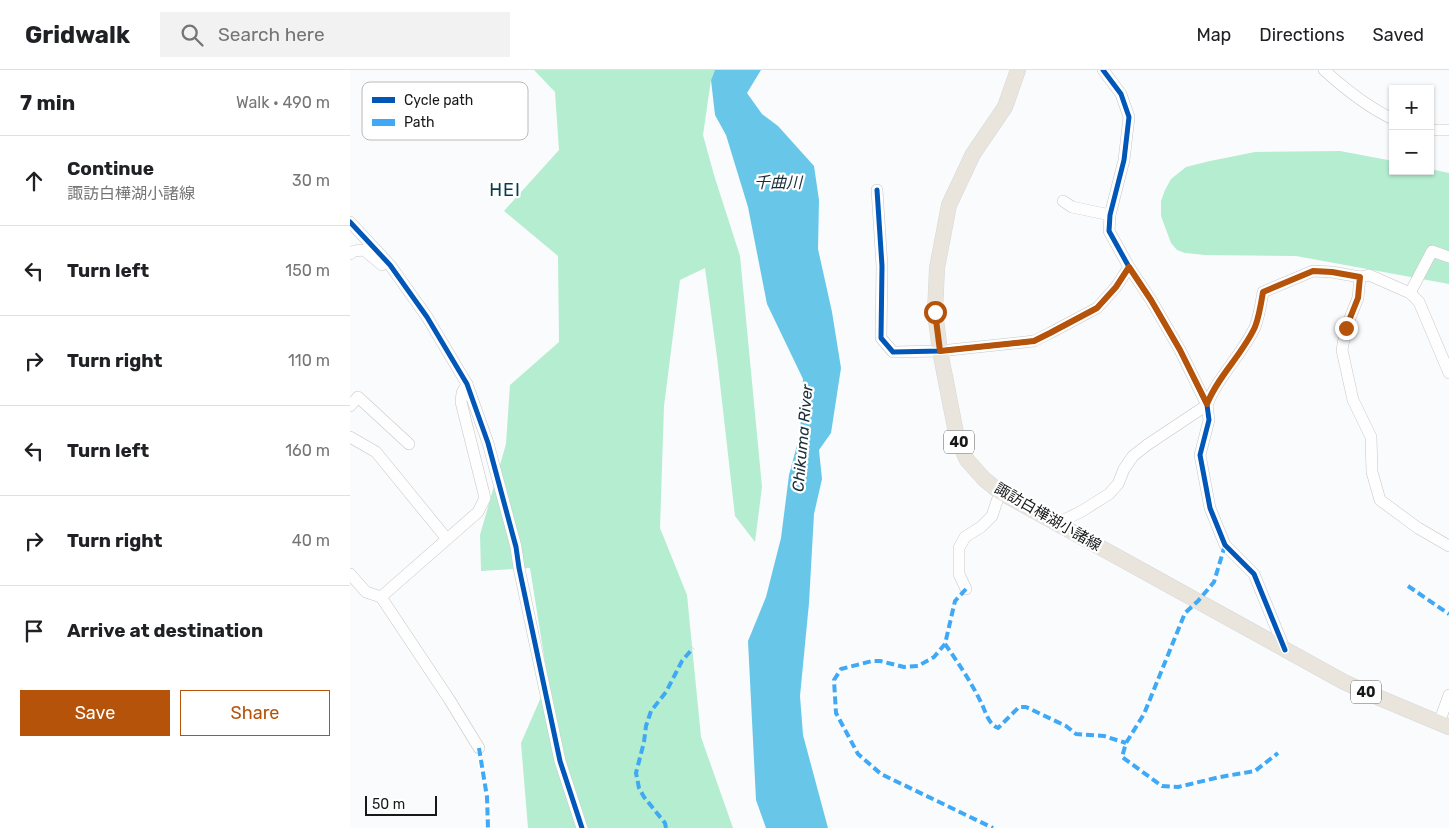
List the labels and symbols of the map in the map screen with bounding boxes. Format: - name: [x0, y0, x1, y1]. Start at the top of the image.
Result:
- legend: [362, 82, 528, 140]
- text: Cycle path: [404, 92, 473, 109]
- text: Path: [404, 114, 435, 131]
- water label: 千曲川: [754, 173, 804, 192]
- district label: HEI: [489, 179, 521, 201]
- route start: [924, 301, 947, 324]
- route end: [1335, 317, 1358, 340]
- water label: Chikuma River: [788, 383, 817, 493]
- road number: 40: [944, 431, 974, 454]
- street label: 諏訪白樺湖小諸線: [992, 479, 1104, 555]
- road number: 40: [1351, 680, 1381, 704]
- scale bar: [365, 793, 438, 816]

